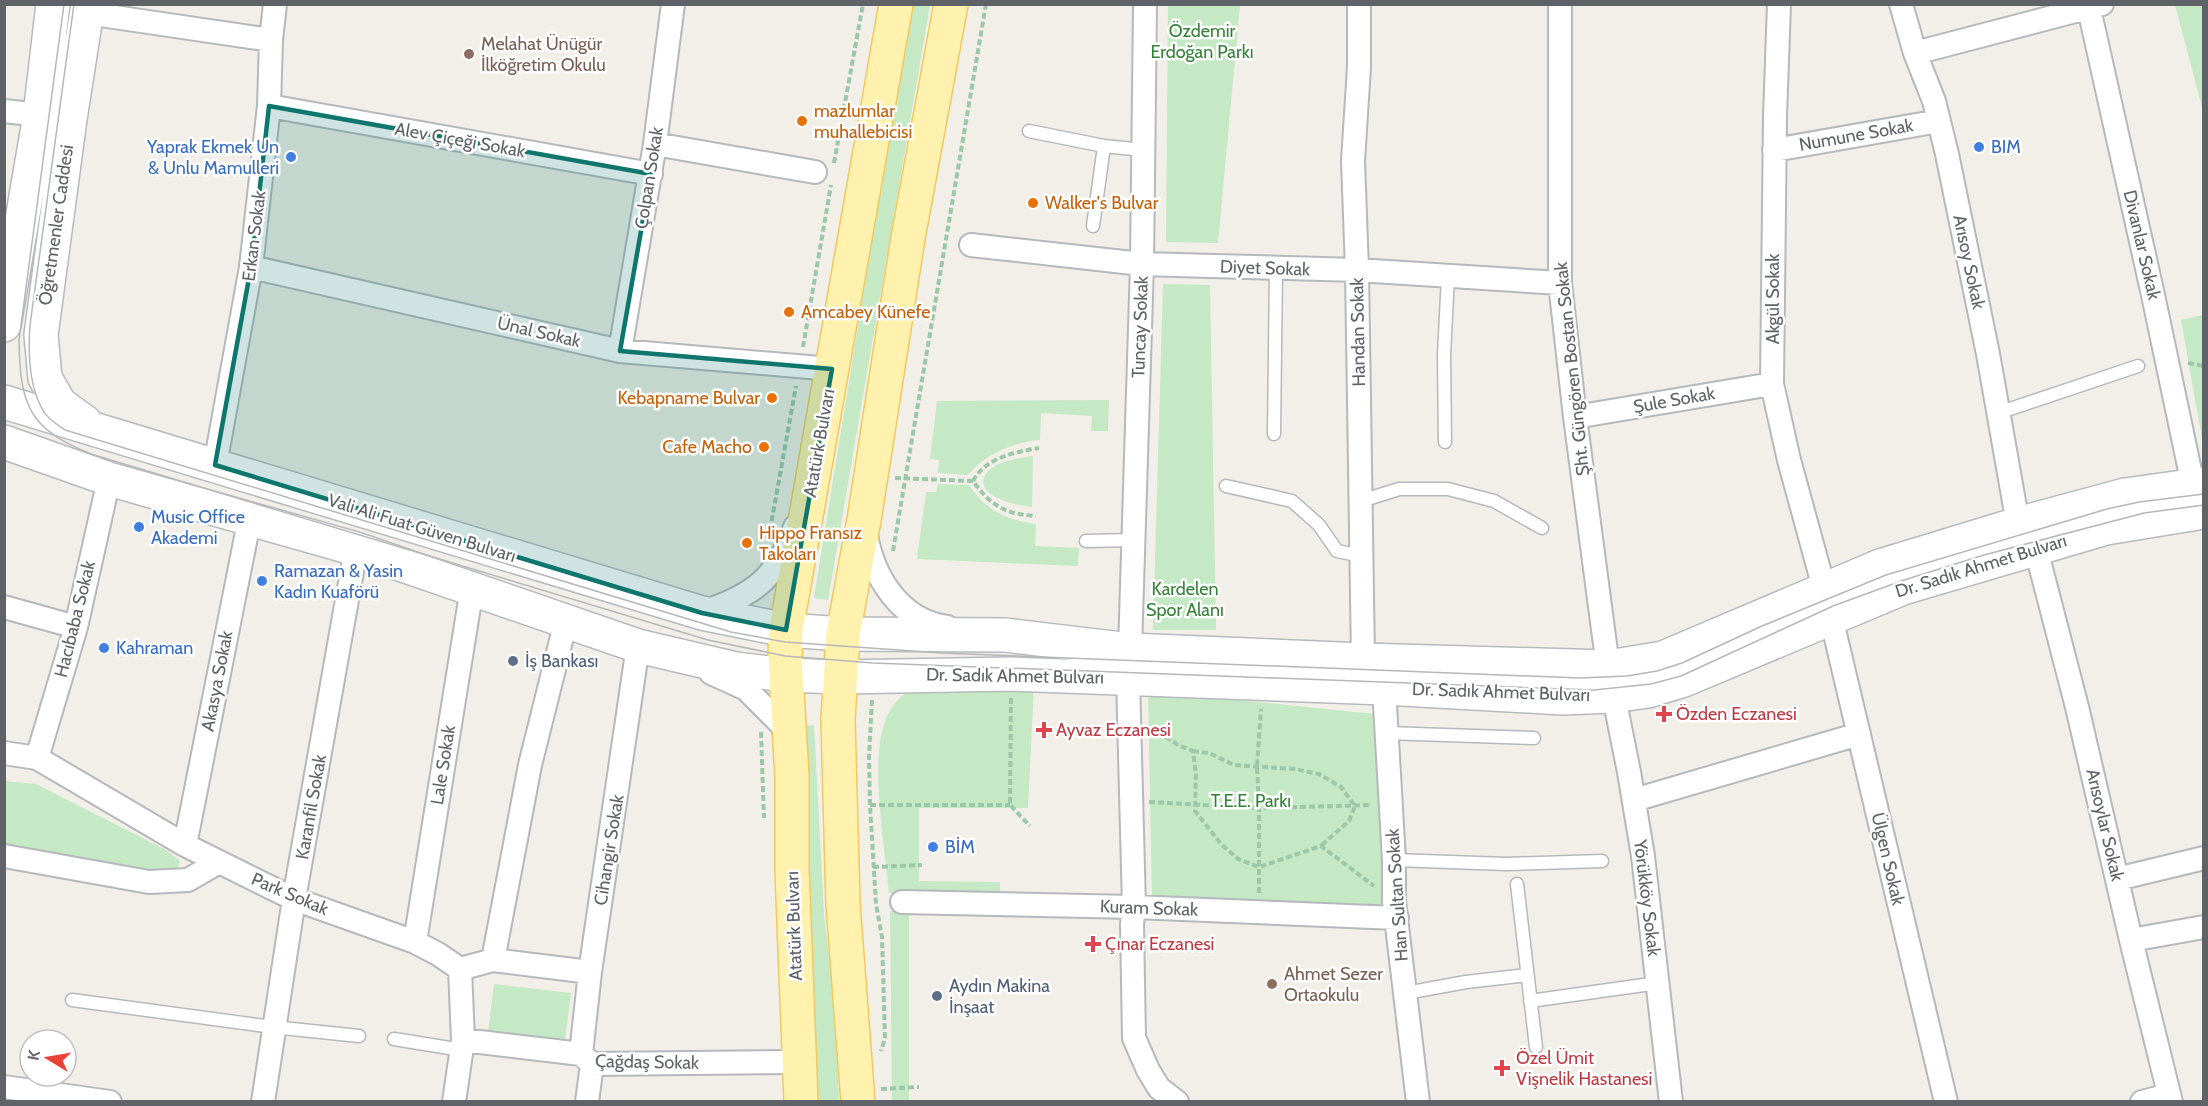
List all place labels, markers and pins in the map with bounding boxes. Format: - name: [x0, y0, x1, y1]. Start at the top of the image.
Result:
- place label: Melahat Ünügür İlköğretim Okulu: [481, 33, 606, 76]
- marker: Melahat Ünügür İlköğretim Okulu: [462, 47, 476, 61]
- place label: mazlumlar muhallebicisi: [814, 100, 912, 143]
- marker: mazlumlar muhallebicisi: [795, 114, 809, 128]
- place label: Yaprak Ekmek Un & Unlu Mamulleri: [146, 136, 279, 179]
- place label: BIM: [1991, 136, 2021, 158]
- marker: BIM: [1972, 140, 1986, 154]
- marker: Yaprak Ekmek Un & Unlu Mamulleri: [284, 150, 298, 164]
- place label: Walker's Bulvar: [1045, 192, 1159, 214]
- marker: Walker's Bulvar: [1026, 196, 1040, 210]
- place label: Amcabey Künefe: [801, 301, 930, 323]
- marker: Amcabey Künefe: [782, 305, 796, 319]
- place label: Kebapname Bulvar: [618, 387, 760, 409]
- marker: Kebapname Bulvar: [765, 391, 779, 405]
- place label: Cafe Macho: [662, 436, 752, 458]
- marker: Cafe Macho: [757, 440, 771, 454]
- place label: Music Office Akademi: [151, 506, 245, 549]
- marker: Music Office Akademi: [132, 520, 146, 534]
- place label: Hippo Fransız Takoları: [759, 522, 863, 565]
- marker: Hippo Fransız Takoları: [740, 536, 754, 550]
- place label: Ramazan & Yasin Kadın Kuaförü: [274, 560, 403, 603]
- marker: Ramazan & Yasin Kadın Kuaförü: [255, 574, 269, 588]
- place label: Kahraman: [116, 637, 193, 659]
- marker: Kahraman: [97, 641, 111, 655]
- place label: İş Bankası: [525, 650, 598, 672]
- marker: İş Bankası: [506, 654, 520, 668]
- place label: Özden Eczanesi: [1676, 703, 1797, 725]
- marker: Özden Eczanesi: [1657, 707, 1671, 721]
- place label: Ayvaz Eczanesi: [1056, 719, 1171, 741]
- marker: Ayvaz Eczanesi: [1037, 723, 1051, 737]
- place label: BİM: [945, 836, 975, 858]
- marker: BİM: [926, 840, 940, 854]
- place label: Çınar Eczanesi: [1105, 933, 1214, 955]
- marker: Çınar Eczanesi: [1086, 937, 1100, 951]
- place label: Ahmet Sezer Ortaokulu: [1284, 963, 1383, 1006]
- place label: Aydın Makina İnşaat: [949, 975, 1050, 1018]
- marker: Ahmet Sezer Ortaokulu: [1265, 977, 1279, 991]
- marker: Aydın Makina İnşaat: [930, 989, 944, 1003]
- place label: Özel Ümit Vişnelik Hastanesi: [1516, 1047, 1652, 1090]
- marker: Özel Ümit Vişnelik Hastanesi: [1493, 1059, 1511, 1077]

